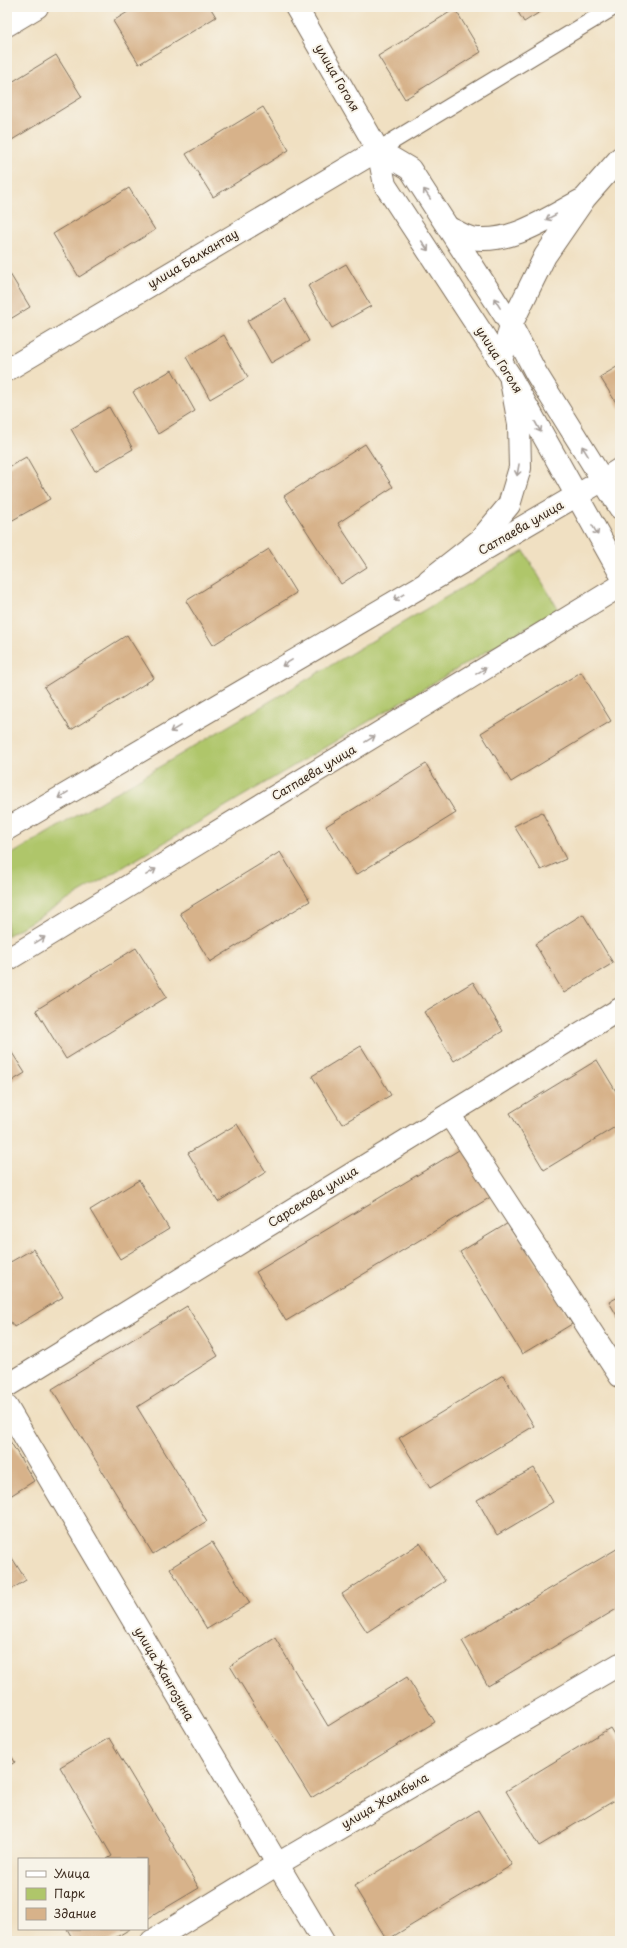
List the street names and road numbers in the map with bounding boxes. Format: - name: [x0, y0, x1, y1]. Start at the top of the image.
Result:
- street label: улица Гоголя: [311, 40, 365, 115]
- street label: улица Балкантау: [144, 224, 241, 292]
- street label: улица Гоголя: [472, 323, 527, 396]
- street label: Сатпаева улица: [475, 495, 567, 559]
- street label: Сатпаева улица: [268, 740, 360, 804]
- street label: Сарсекова улица: [264, 1161, 361, 1231]
- street label: улица Жангозина: [131, 1623, 199, 1724]
- street label: улица Жамбыла: [338, 1768, 432, 1832]

